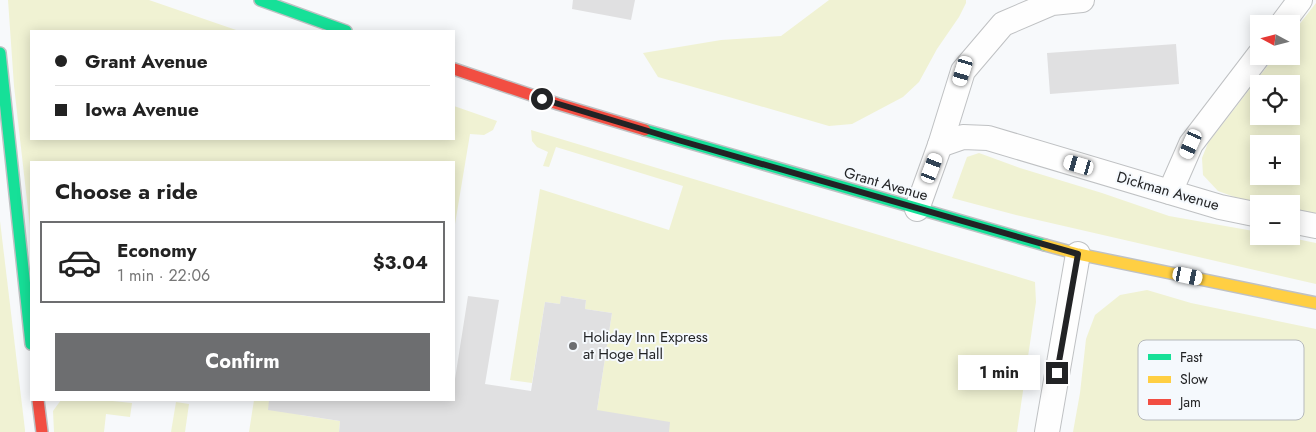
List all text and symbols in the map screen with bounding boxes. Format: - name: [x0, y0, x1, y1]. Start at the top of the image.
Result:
- north arrow: [1250, 15, 1300, 65]
- map controls: [1250, 15, 1300, 245]
- text: Grant Avenue: [85, 48, 208, 75]
- car: [951, 54, 974, 88]
- button: locate: [1250, 75, 1300, 125]
- route start: [531, 88, 553, 110]
- text: Iowa Avenue: [85, 96, 199, 123]
- car: [1178, 127, 1203, 161]
- button: +: [1250, 135, 1300, 185]
- car: [919, 151, 944, 185]
- car: [1062, 154, 1095, 176]
- street label: Grant Avenue: [841, 161, 931, 207]
- street label: Dickman Avenue: [1114, 166, 1222, 216]
- text: Choose a ride: [55, 175, 198, 207]
- button: −: [1250, 195, 1300, 245]
- text: Economy: [117, 237, 197, 264]
- icon: car: [57, 240, 102, 285]
- text: $3.04: [373, 249, 428, 276]
- text: 1 min · 22:06: [117, 264, 210, 287]
- car: [1171, 266, 1204, 286]
- place label: Holiday Inn Express at Hoge Hall: [583, 326, 708, 365]
- button: Confirm: [55, 333, 430, 391]
- marker: Holiday Inn Express at Hoge Hall: [567, 340, 579, 352]
- legend: [1138, 340, 1304, 420]
- text: Fast: [1180, 347, 1203, 367]
- callout: 1 min: [957, 356, 1040, 390]
- text: 1 min: [979, 361, 1019, 384]
- route end: [1046, 362, 1068, 384]
- text: Slow: [1180, 369, 1208, 389]
- text: Jam: [1178, 392, 1201, 412]

